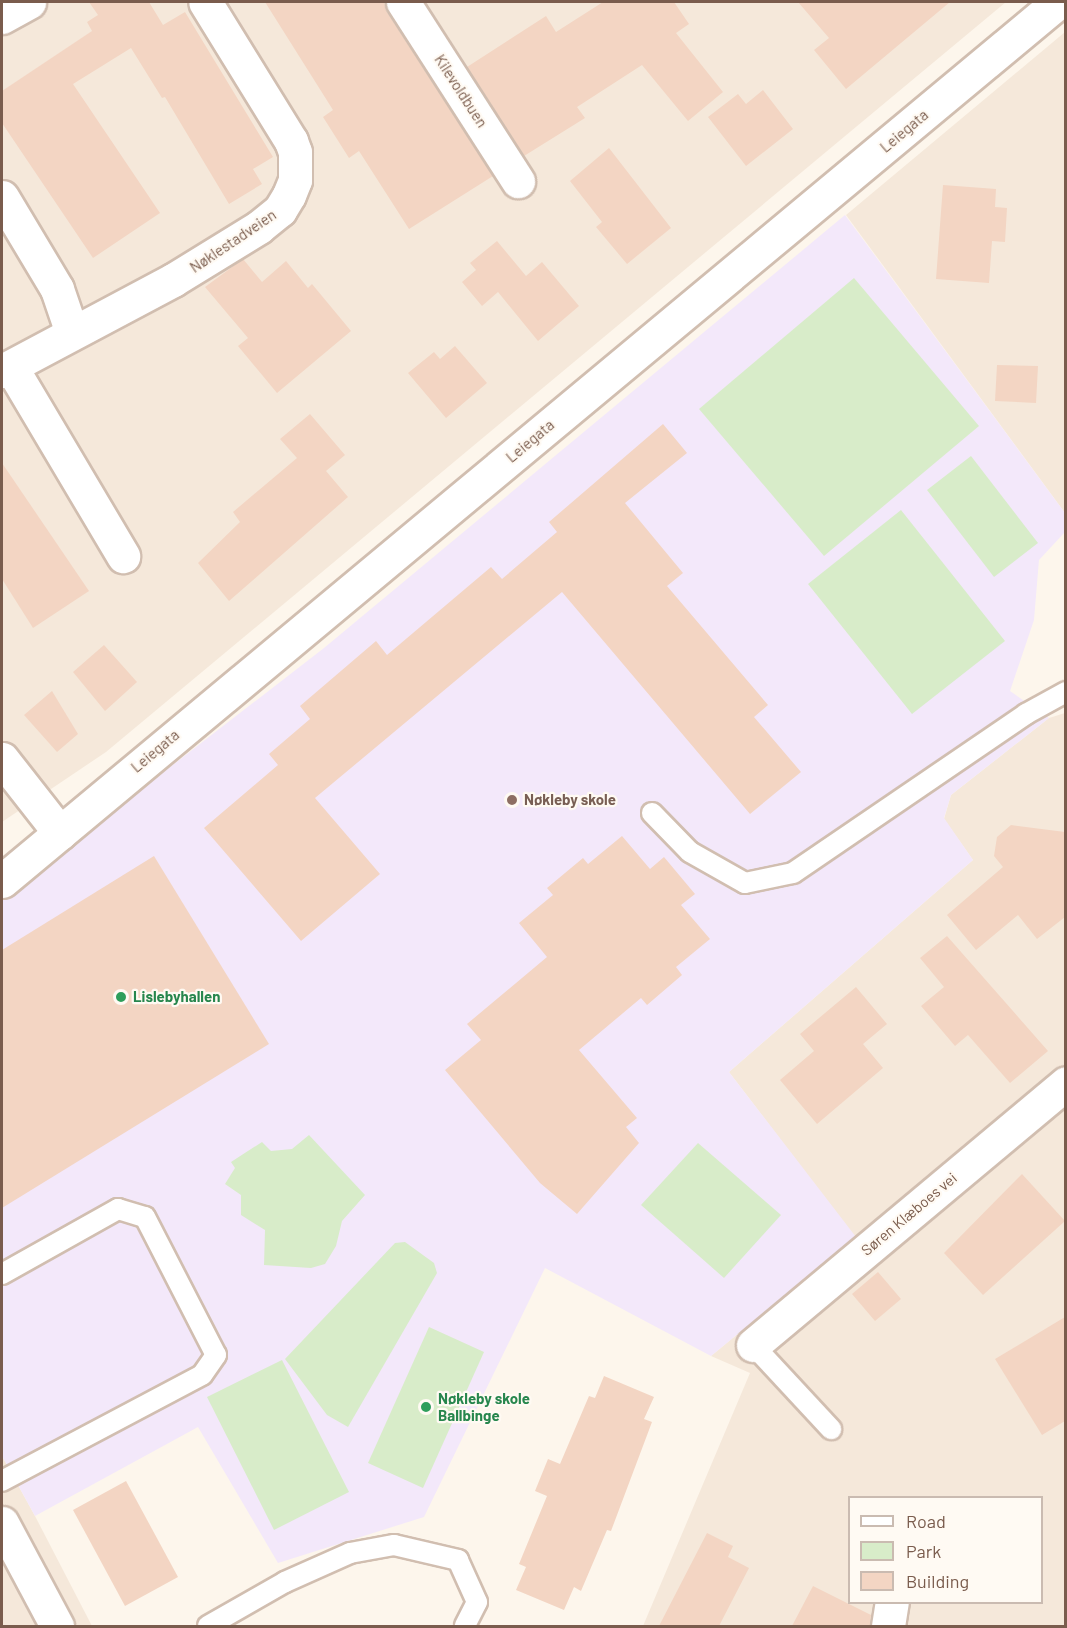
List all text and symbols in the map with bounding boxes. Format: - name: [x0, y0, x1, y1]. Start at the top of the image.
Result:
- street label: Kilevoldbuen: [431, 51, 491, 131]
- street label: Leiegata: [876, 106, 932, 156]
- street label: Nøklestadveien: [186, 206, 280, 276]
- street label: Leiegata: [502, 416, 558, 466]
- street label: Leiegata: [127, 726, 183, 776]
- place label: Nøkleby skole: [524, 791, 616, 809]
- marker: Nøkleby skole: [505, 793, 519, 807]
- place label: Lislebyhallen: [133, 988, 220, 1006]
- marker: Lislebyhallen: [114, 990, 128, 1004]
- street label: Søren Klæboes vei: [858, 1169, 960, 1259]
- place label: Nøkleby skole Ballbinge: [438, 1389, 530, 1424]
- marker: Nøkleby skole Ballbinge: [419, 1400, 433, 1414]
- legend: [848, 1496, 1043, 1604]
- text: Road: [906, 1510, 946, 1532]
- text: Park: [906, 1540, 941, 1562]
- text: Building: [906, 1570, 969, 1592]

